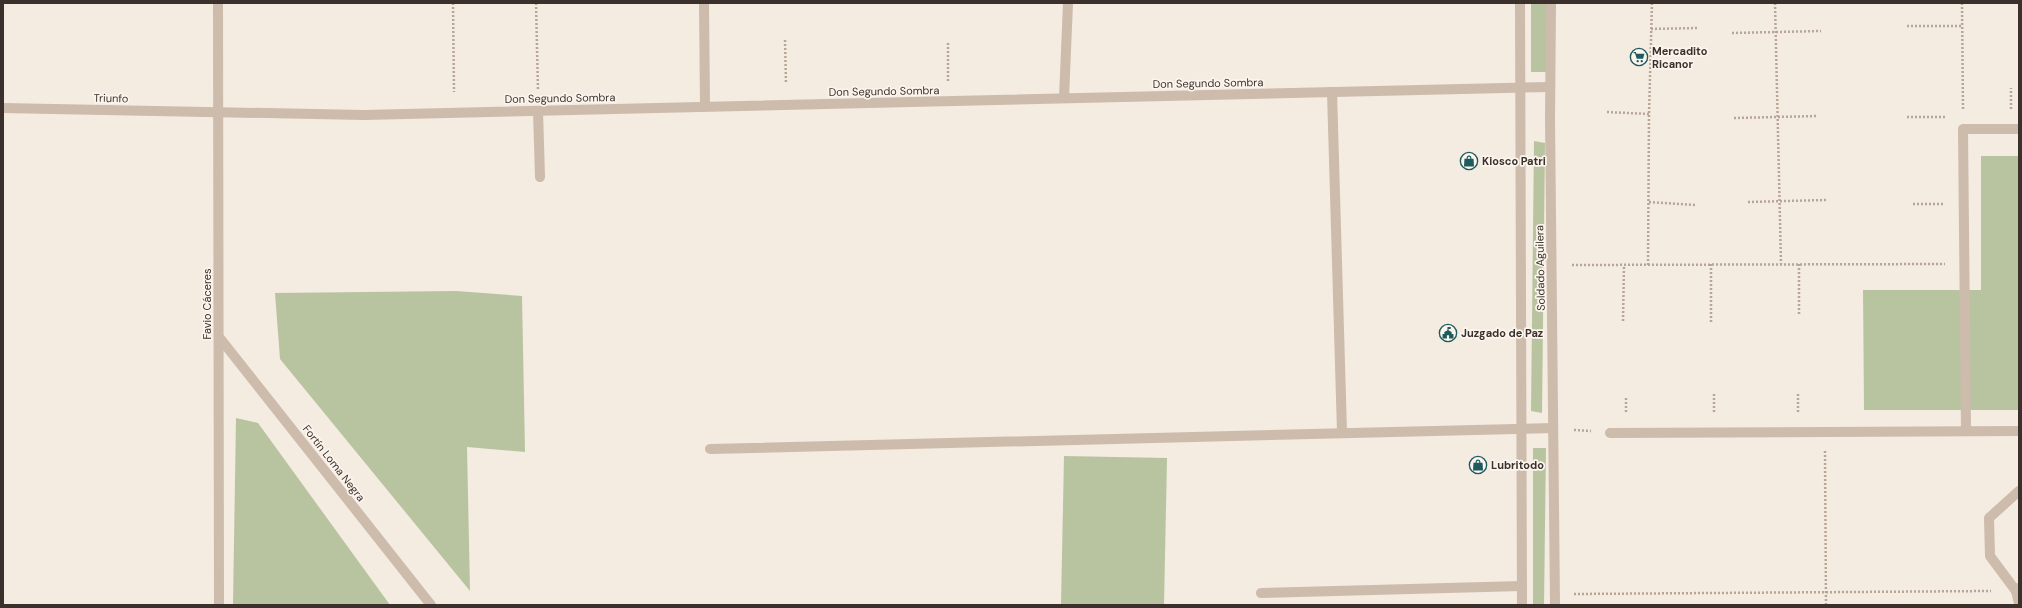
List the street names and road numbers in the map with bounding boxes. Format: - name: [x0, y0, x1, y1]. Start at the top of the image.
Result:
- street label: Don Segundo Sombra: [1153, 75, 1263, 91]
- street label: Don Segundo Sombra: [829, 83, 939, 99]
- street label: Don Segundo Sombra: [505, 90, 615, 106]
- street label: Triunfo: [93, 91, 129, 105]
- street label: Soldado Aguilera: [1532, 225, 1548, 311]
- street label: Favio Cáceres: [200, 268, 214, 340]
- street label: Fortín Loma Negra: [300, 422, 368, 504]

